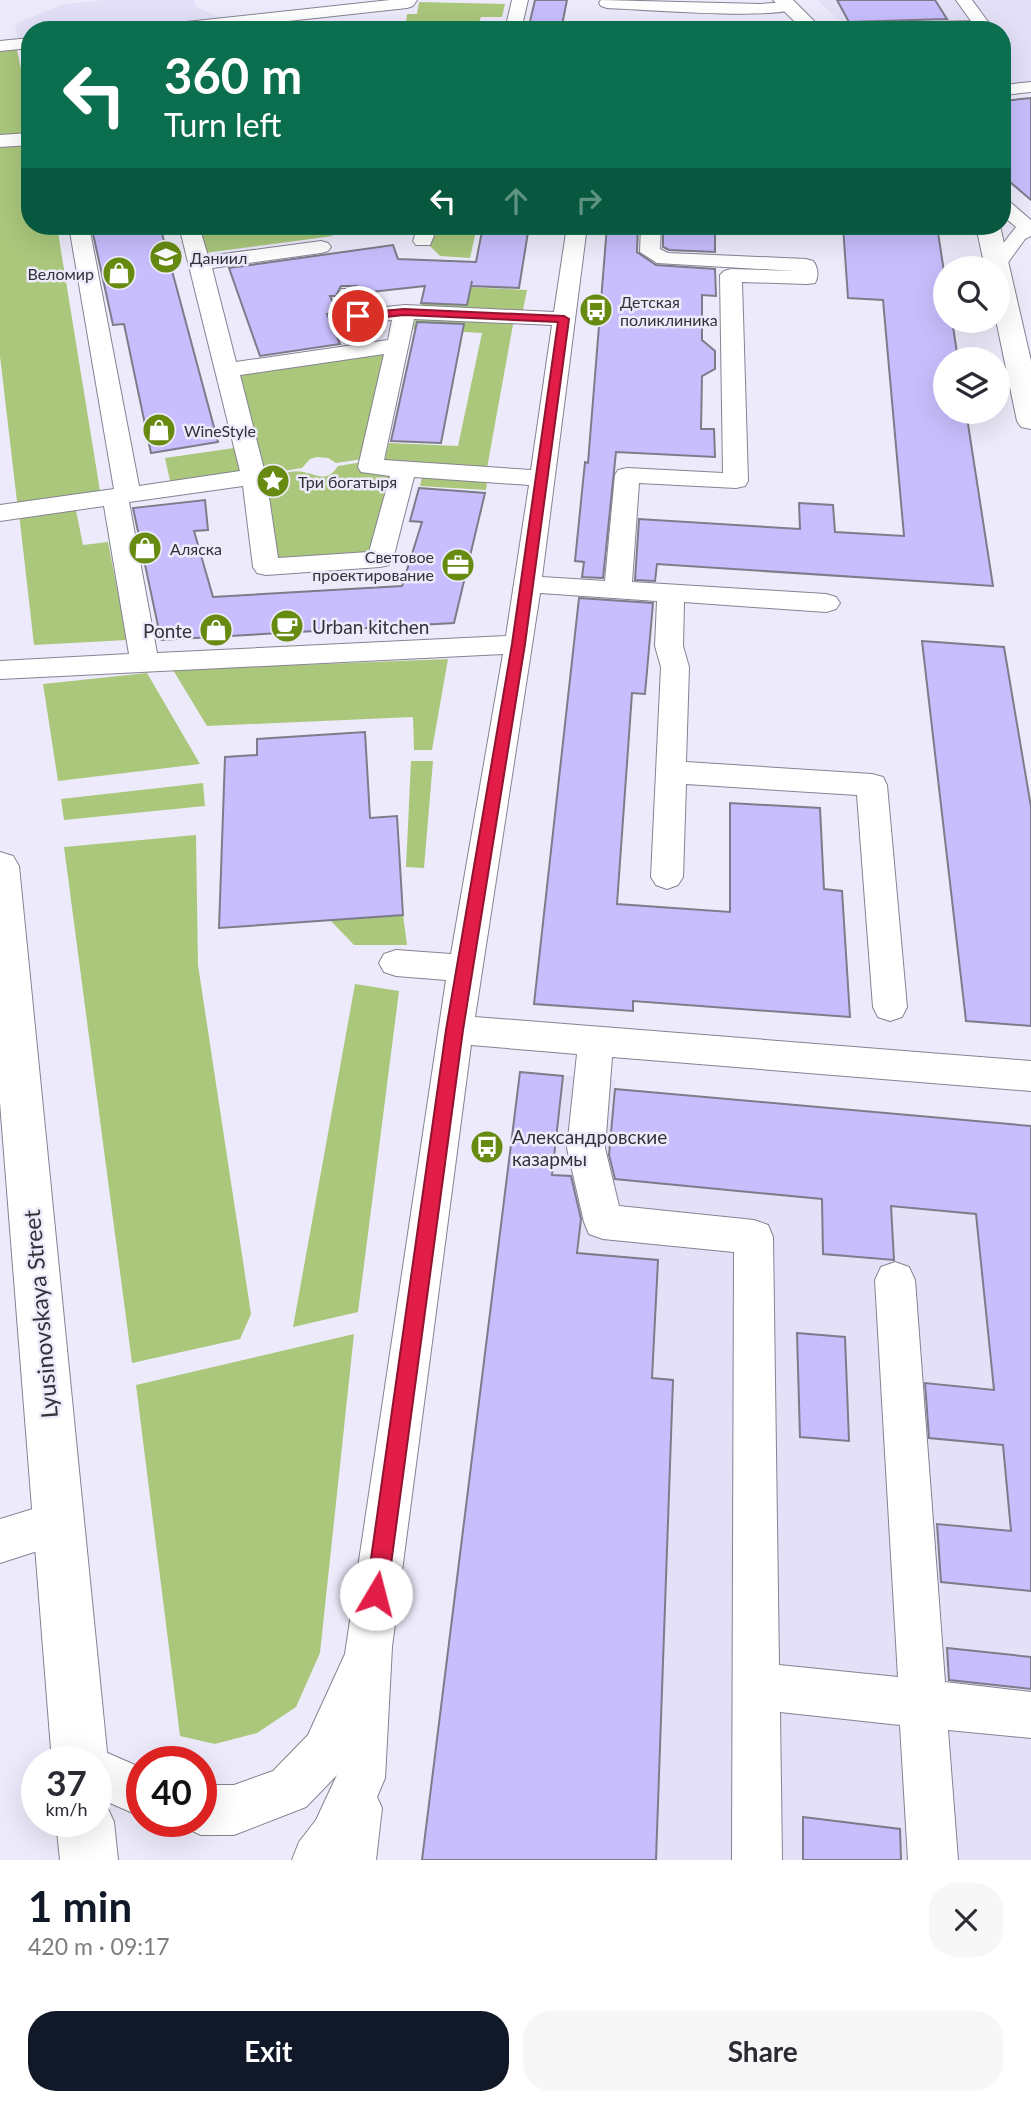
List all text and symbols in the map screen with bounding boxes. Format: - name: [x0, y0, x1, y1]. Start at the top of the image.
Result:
- text: 360 m: [164, 46, 302, 104]
- icon: left: [49, 49, 140, 140]
- text: Turn left: [164, 105, 281, 144]
- icon: left: [424, 182, 462, 220]
- icon: ahead: [497, 182, 535, 220]
- icon: right: [570, 182, 608, 220]
- school or university icon: Даниил: [147, 238, 185, 276]
- place label: Даниил: [190, 248, 247, 267]
- shop icon: Веломир: [100, 254, 138, 292]
- map controls: [933, 256, 1010, 424]
- button: search: [933, 256, 1010, 333]
- place label: Веломир: [27, 264, 94, 283]
- pin: [328, 286, 388, 346]
- bus stop icon: Детская поликлиника: [577, 291, 615, 329]
- place label: Детская поликлиника: [620, 292, 718, 329]
- icon: arrive: [339, 297, 377, 335]
- button: layers: [933, 347, 1010, 424]
- shop icon: WineStyle: [140, 411, 178, 449]
- place label: WineStyle: [184, 421, 256, 440]
- place icon: Три богатыря: [254, 462, 292, 500]
- place label: Три богатыря: [298, 472, 397, 491]
- shop icon: Аляска: [126, 529, 164, 567]
- place label: Аляска: [170, 539, 222, 558]
- office icon: Световое проектирование: [439, 546, 477, 584]
- place label: Световое проектирование: [312, 547, 434, 584]
- cafe icon: Urban kitchen: [268, 607, 306, 645]
- shop icon: Ponte: [197, 611, 235, 649]
- place label: Urban kitchen: [312, 615, 429, 638]
- place label: Ponte: [143, 619, 192, 642]
- place label: Александровские казармы: [512, 1125, 667, 1170]
- bus stop icon: Александровские казармы: [468, 1128, 506, 1166]
- street label: Lyusinovskaya Street: [17, 1208, 63, 1419]
- position arrow: [339, 1557, 413, 1631]
- speed limit sign: 40: [126, 1746, 217, 1837]
- text: 37: [46, 1761, 87, 1803]
- text: km/h: [45, 1798, 88, 1820]
- text: 1 min: [28, 1881, 132, 1931]
- button: close: [929, 1883, 1003, 1957]
- text: 420 m · 09:17: [28, 1932, 170, 1960]
- button: Exit: [28, 2011, 509, 2091]
- button: Share: [523, 2011, 1003, 2091]

